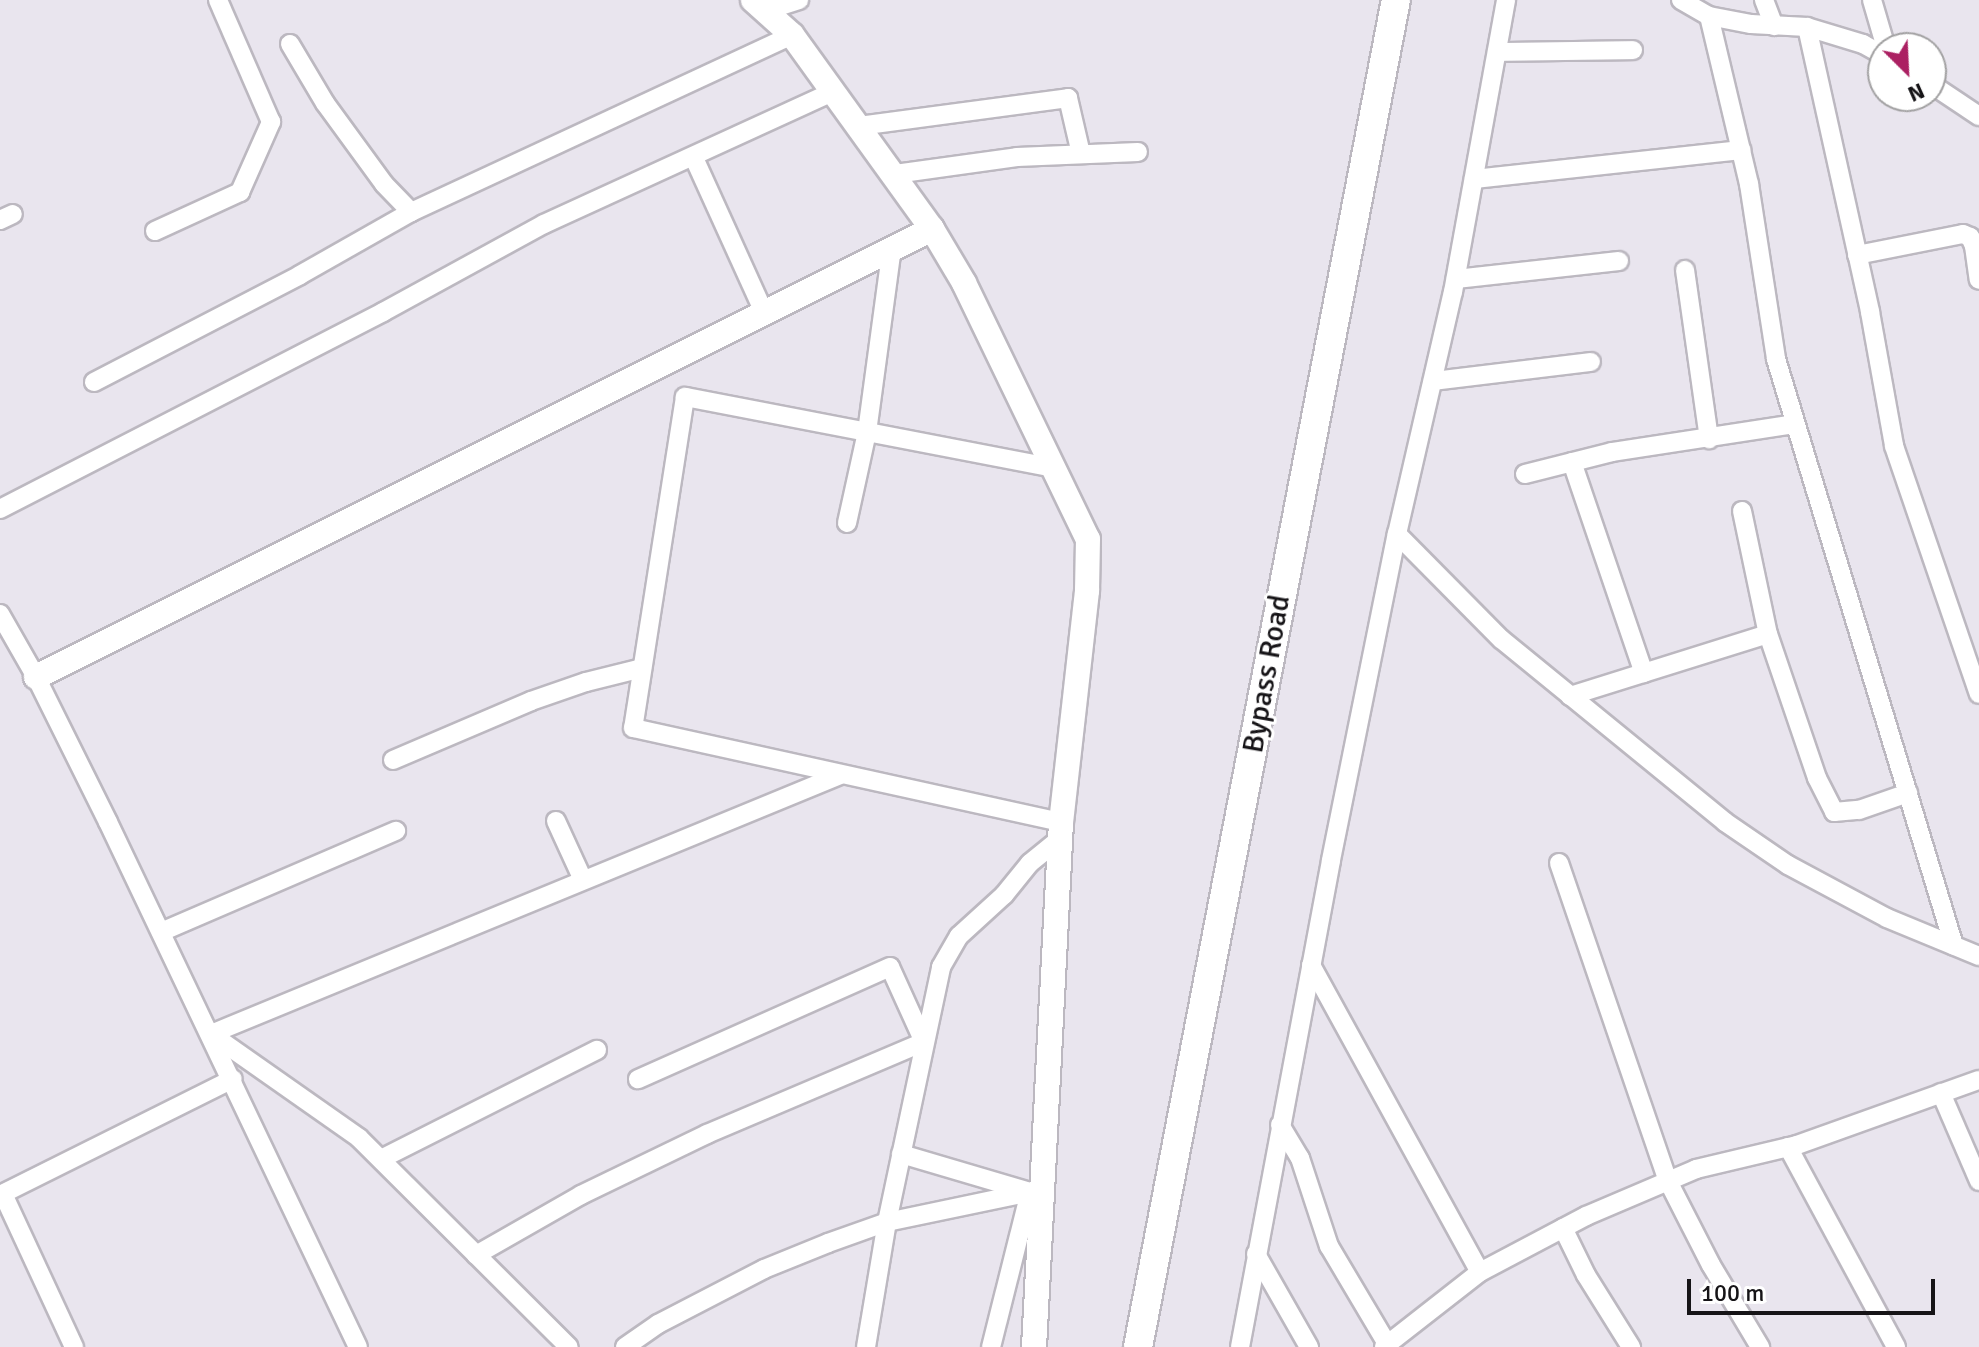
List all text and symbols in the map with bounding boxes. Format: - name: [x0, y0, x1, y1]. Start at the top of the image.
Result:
- north arrow: [1867, 32, 1947, 112]
- text: N: [1904, 77, 1929, 108]
- street label: Bypass Road: [1235, 592, 1299, 756]
- scale bar: [1691, 1263, 1939, 1313]
- text: 100 m: [1701, 1278, 1764, 1308]

